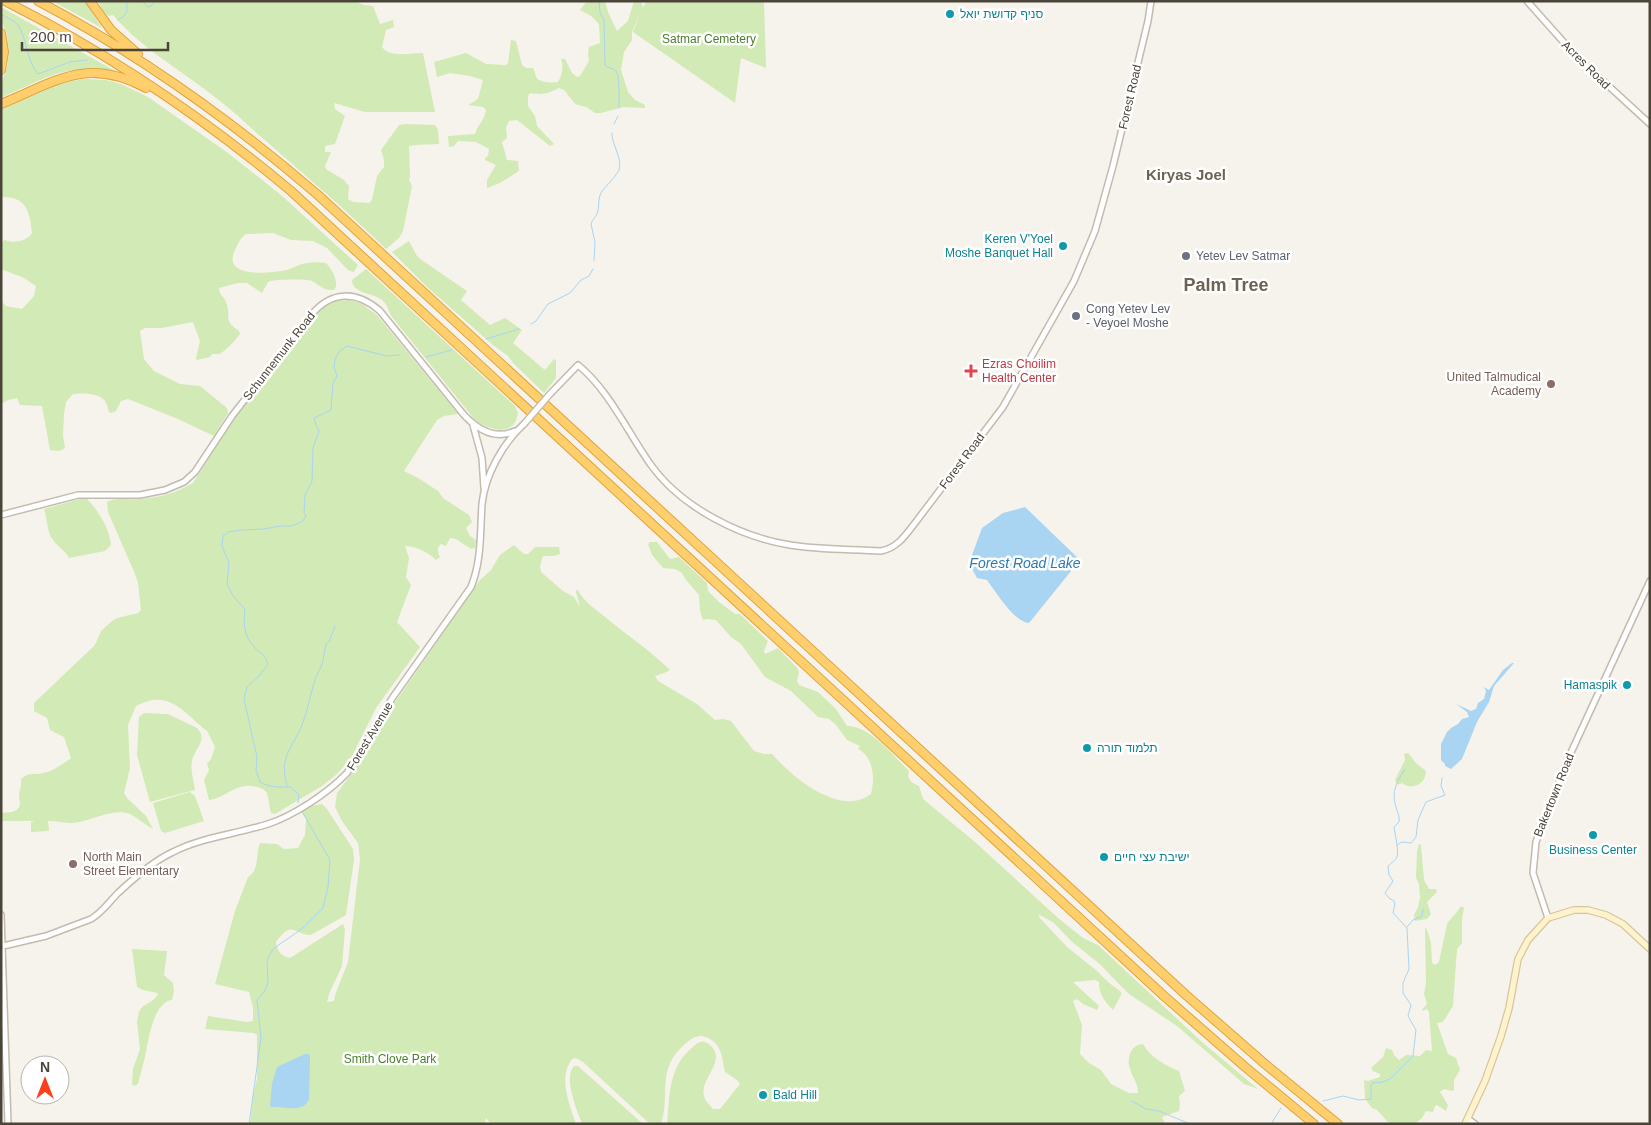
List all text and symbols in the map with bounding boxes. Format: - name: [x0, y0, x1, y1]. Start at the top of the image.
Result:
- place label: סניף קדושת יואל: [960, 7, 1043, 21]
- marker: סניף קדושת יואל: [944, 8, 956, 20]
- scale bar: [22, 20, 169, 52]
- text: 200 m: [30, 28, 72, 45]
- park label: Satmar Cemetery: [662, 32, 756, 46]
- street label: Acres Road: [1559, 38, 1613, 92]
- street label: Forest Road: [1116, 63, 1144, 131]
- district label: Kiryas Joel: [1146, 166, 1226, 183]
- place label: Keren V'Yoel Moshe Banquet Hall: [945, 232, 1053, 260]
- marker: Keren V'Yoel Moshe Banquet Hall: [1057, 240, 1069, 252]
- place label: Yetev Lev Satmar: [1196, 249, 1290, 263]
- marker: Yetev Lev Satmar: [1180, 250, 1192, 262]
- district label: Palm Tree: [1183, 275, 1269, 295]
- place label: Cong Yetev Lev - Veyoel Moshe: [1086, 302, 1170, 330]
- street label: Schunnemunk Road: [240, 309, 318, 403]
- marker: Cong Yetev Lev - Veyoel Moshe: [1070, 310, 1082, 322]
- place label: Ezras Choilim Health Center: [982, 357, 1056, 385]
- marker: Ezras Choilim Health Center: [964, 364, 978, 378]
- place label: United Talmudical Academy: [1447, 370, 1541, 398]
- marker: United Talmudical Academy: [1545, 378, 1557, 390]
- street label: Forest Road: [937, 430, 987, 492]
- water label: Forest Road Lake: [969, 555, 1081, 571]
- place label: Hamaspik: [1564, 678, 1618, 692]
- marker: Hamaspik: [1621, 679, 1633, 691]
- street label: Forest Avenue: [344, 699, 396, 773]
- place label: תלמוד תורה: [1097, 741, 1158, 755]
- marker: תלמוד תורה: [1081, 742, 1093, 754]
- street label: Bakertown Road: [1531, 751, 1577, 839]
- marker: Business Center: [1587, 829, 1599, 841]
- place label: Business Center: [1549, 843, 1637, 857]
- place label: North Main Street Elementary: [83, 850, 179, 878]
- place label: ישיבת עצי חיים: [1114, 850, 1190, 864]
- marker: ישיבת עצי חיים: [1098, 851, 1110, 863]
- marker: North Main Street Elementary: [67, 858, 79, 870]
- park label: Smith Clove Park: [344, 1052, 437, 1066]
- north arrow: [20, 1055, 70, 1105]
- text: N: [40, 1059, 50, 1075]
- place label: Bald Hill: [773, 1088, 817, 1102]
- marker: Bald Hill: [757, 1089, 769, 1101]

